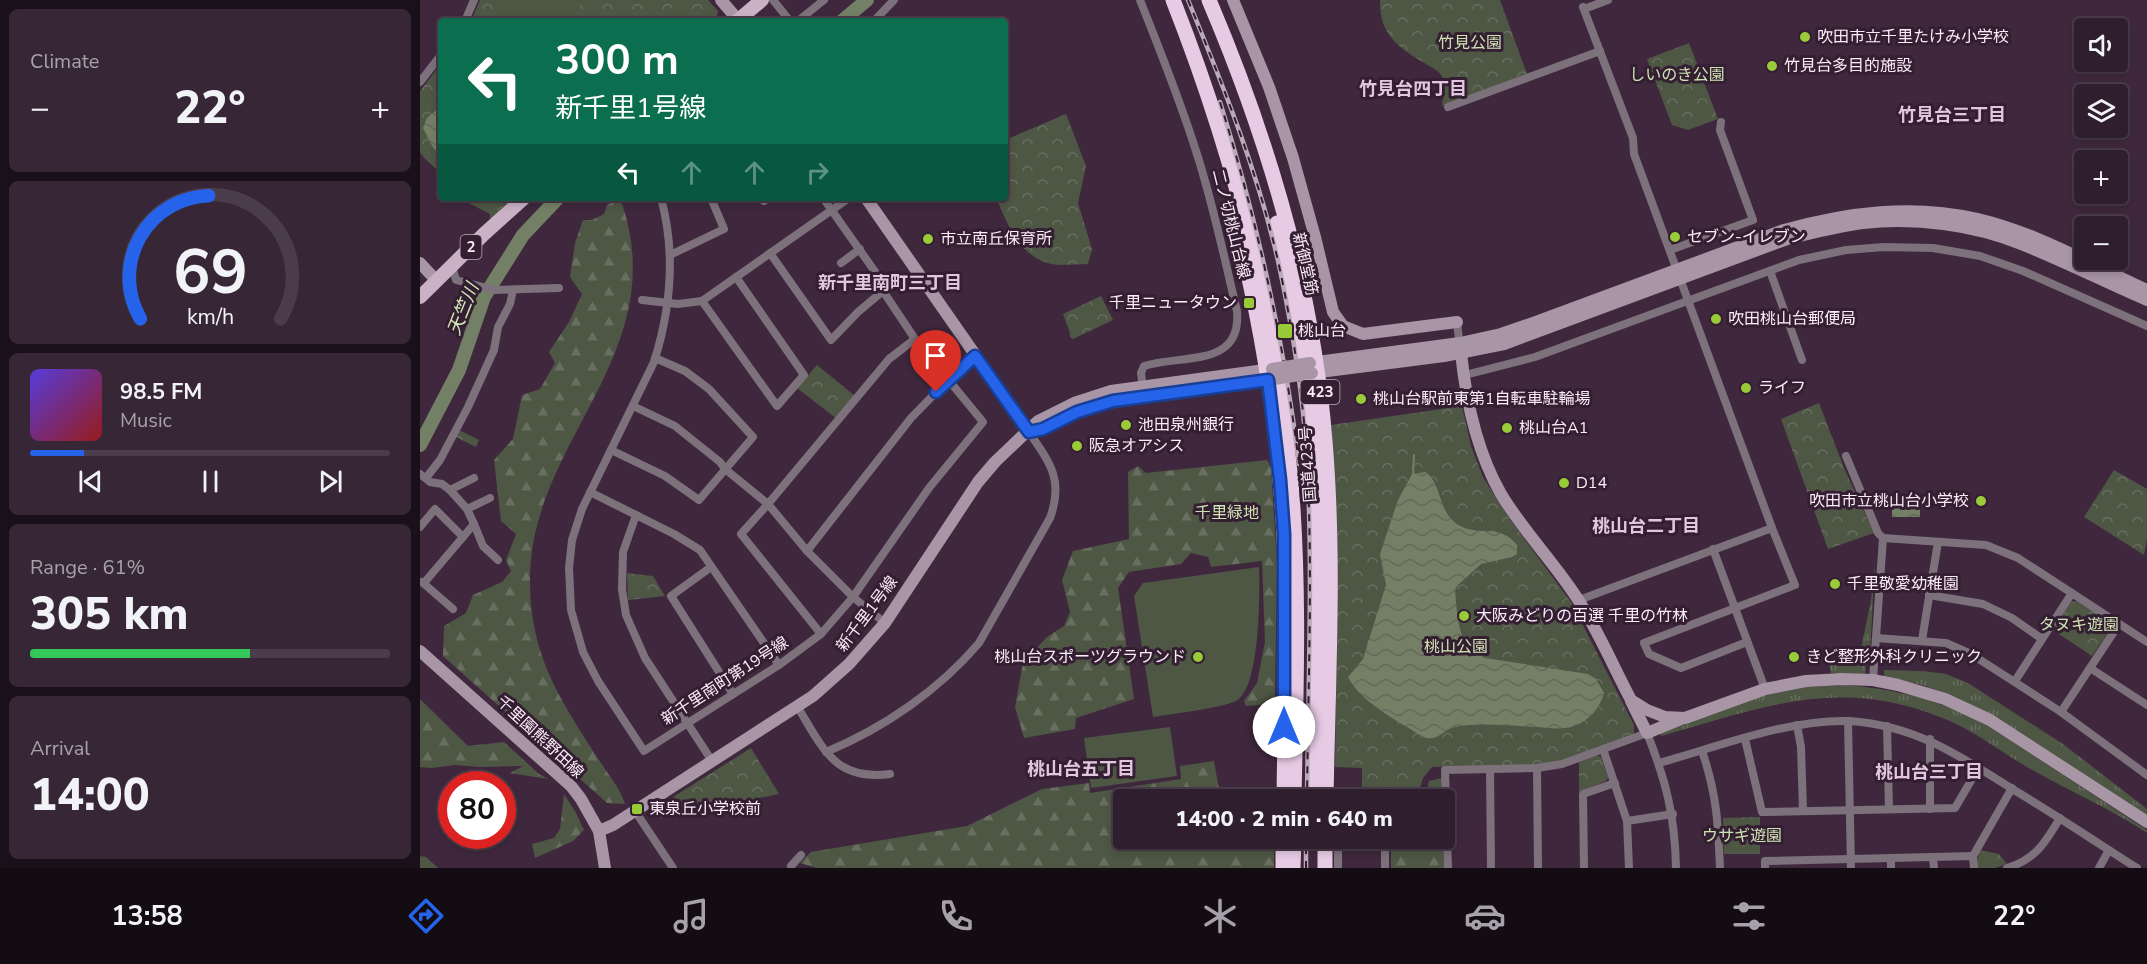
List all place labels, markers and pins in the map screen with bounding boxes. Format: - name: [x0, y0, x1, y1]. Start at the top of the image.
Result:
- place label: 吹田市立千里たけみ小学校: [1817, 26, 2009, 48]
- marker: 吹田市立千里たけみ小学校: [1798, 30, 1812, 44]
- place label: 竹見台多目的施設: [1784, 55, 1912, 77]
- marker: 竹見台多目的施設: [1765, 59, 1779, 73]
- place label: セブン-イレブン: [1687, 226, 1806, 248]
- place label: 市立南丘保育所: [940, 228, 1052, 250]
- marker: セブン-イレブン: [1668, 230, 1682, 244]
- marker: 市立南丘保育所: [921, 232, 935, 246]
- place label: 千里ニュータウン: [1109, 292, 1237, 314]
- marker: 千里ニュータウン: [1242, 296, 1256, 310]
- place label: 吹田桃山台郵便局: [1728, 308, 1856, 330]
- marker: 吹田桃山台郵便局: [1709, 312, 1723, 326]
- place label: 桃山台: [1298, 320, 1346, 342]
- marker: 桃山台: [1276, 322, 1294, 340]
- pin: [910, 330, 961, 392]
- place label: ライフ: [1758, 377, 1806, 399]
- marker: ライフ: [1739, 381, 1753, 395]
- place label: 桃山台駅前東第1自転車駐輪場: [1373, 388, 1591, 410]
- marker: 桃山台駅前東第1自転車駐輪場: [1354, 392, 1368, 406]
- place label: 池田泉州銀行: [1138, 414, 1234, 436]
- place label: 桃山台A1: [1519, 417, 1588, 439]
- marker: 池田泉州銀行: [1119, 418, 1133, 432]
- marker: 桃山台A1: [1500, 421, 1514, 435]
- place label: 阪急オアシス: [1089, 435, 1184, 457]
- marker: 阪急オアシス: [1070, 439, 1084, 453]
- place label: D14: [1576, 472, 1607, 494]
- marker: D14: [1557, 476, 1571, 490]
- place label: 吹田市立桃山台小学校: [1809, 490, 1969, 512]
- marker: 吹田市立桃山台小学校: [1974, 494, 1988, 508]
- place label: 千里敬愛幼稚園: [1847, 573, 1959, 595]
- marker: 千里敬愛幼稚園: [1828, 577, 1842, 591]
- place label: 大阪みどりの百選 千里の竹林: [1476, 605, 1688, 627]
- marker: 大阪みどりの百選 千里の竹林: [1457, 609, 1471, 623]
- place label: 桃山台スポーツグラウンド: [994, 646, 1186, 668]
- place label: きど整形外科クリニック: [1806, 646, 1982, 668]
- marker: 桃山台スポーツグラウンド: [1191, 650, 1205, 664]
- marker: きど整形外科クリニック: [1787, 650, 1801, 664]
- place label: 東泉丘小学校前: [649, 798, 761, 820]
- marker: 東泉丘小学校前: [630, 802, 644, 816]

